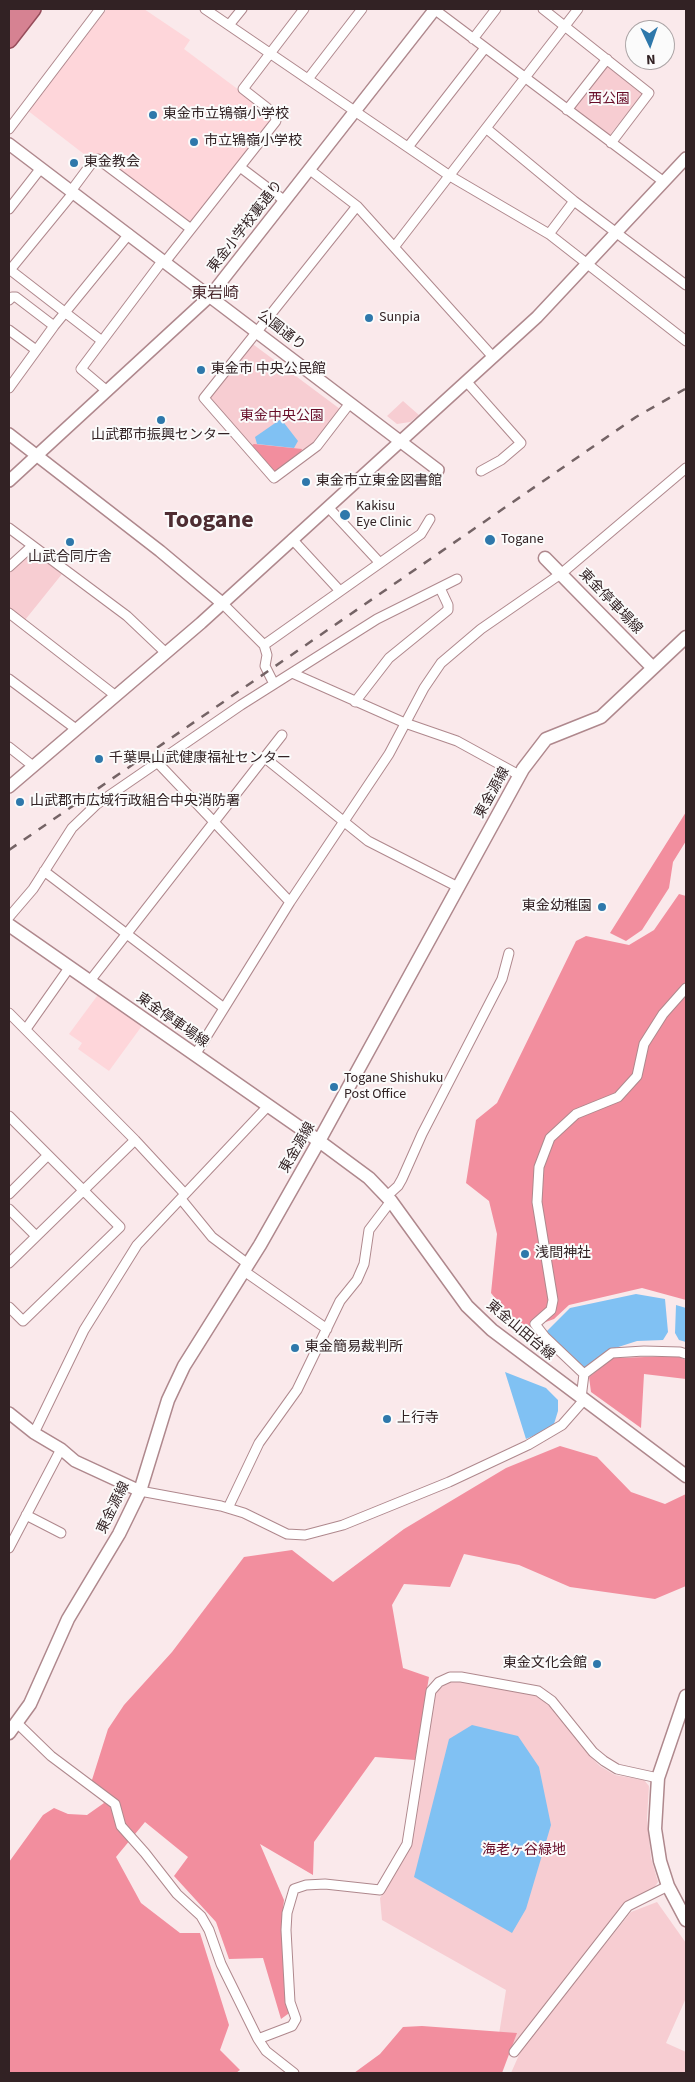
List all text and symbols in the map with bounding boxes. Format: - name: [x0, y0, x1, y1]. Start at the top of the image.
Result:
- north arrow: [625, 20, 675, 70]
- text: N: [646, 49, 656, 69]
- park label: 西公園: [588, 92, 630, 108]
- place label: 東金市立鴇嶺小学校: [163, 107, 289, 123]
- marker: 東金市立鴇嶺小学校: [147, 109, 159, 121]
- place label: 市立鴇嶺小学校: [204, 134, 302, 150]
- marker: 市立鴇嶺小学校: [188, 136, 200, 148]
- place label: 東金教会: [84, 155, 140, 171]
- marker: 東金教会: [68, 157, 80, 169]
- street label: 東金小学校裏通り: [205, 178, 287, 276]
- district label: 東岩崎: [191, 284, 239, 304]
- street label: 公園通り: [254, 307, 308, 355]
- place label: Sunpia: [379, 310, 420, 326]
- marker: Sunpia: [363, 312, 375, 324]
- place label: 東金市 中央公民館: [211, 362, 326, 378]
- marker: 東金市 中央公民館: [195, 364, 207, 376]
- park label: 東金中央公園: [240, 409, 324, 425]
- marker: 山武郡市振興センター: [155, 414, 167, 426]
- place label: 山武郡市振興センター: [91, 428, 231, 444]
- place label: 東金市立東金図書館: [316, 474, 442, 490]
- marker: 東金市立東金図書館: [300, 476, 312, 488]
- place label: Kakisu Eye Clinic: [356, 499, 412, 532]
- district label: Toogane: [164, 508, 254, 536]
- marker: Kakisu Eye Clinic: [338, 508, 352, 522]
- place label: Togane: [501, 532, 544, 548]
- marker: Togane: [483, 533, 497, 547]
- marker: 山武合同庁舎: [64, 536, 76, 548]
- place label: 山武合同庁舎: [28, 550, 112, 566]
- street label: 東金停車場線: [575, 566, 645, 638]
- place label: 千葉県山武健康福祉センター: [109, 751, 291, 767]
- marker: 千葉県山武健康福祉センター: [93, 753, 105, 765]
- street label: 東金源線: [472, 764, 514, 822]
- place label: 山武郡市広域行政組合中央消防署: [30, 794, 240, 810]
- marker: 山武郡市広域行政組合中央消防署: [14, 796, 26, 808]
- place label: 東金幼稚園: [522, 899, 592, 915]
- marker: 東金幼稚園: [596, 901, 608, 913]
- street label: 東金停車場線: [133, 990, 211, 1052]
- place label: Togane Shishuku Post Office: [344, 1071, 443, 1104]
- marker: Togane Shishuku Post Office: [328, 1081, 340, 1093]
- street label: 東金源線: [277, 1120, 319, 1176]
- place label: 浅間神社: [535, 1246, 591, 1262]
- marker: 浅間神社: [519, 1248, 531, 1260]
- street label: 東金山田台線: [482, 1298, 558, 1364]
- place label: 東金簡易裁判所: [305, 1340, 403, 1356]
- marker: 東金簡易裁判所: [289, 1342, 301, 1354]
- place label: 上行寺: [397, 1411, 439, 1427]
- marker: 上行寺: [381, 1413, 393, 1425]
- street label: 東金源線: [94, 1479, 134, 1537]
- place label: 東金文化会館: [503, 1656, 587, 1672]
- marker: 東金文化会館: [591, 1658, 603, 1670]
- park label: 海老ヶ谷緑地: [482, 1843, 566, 1859]

